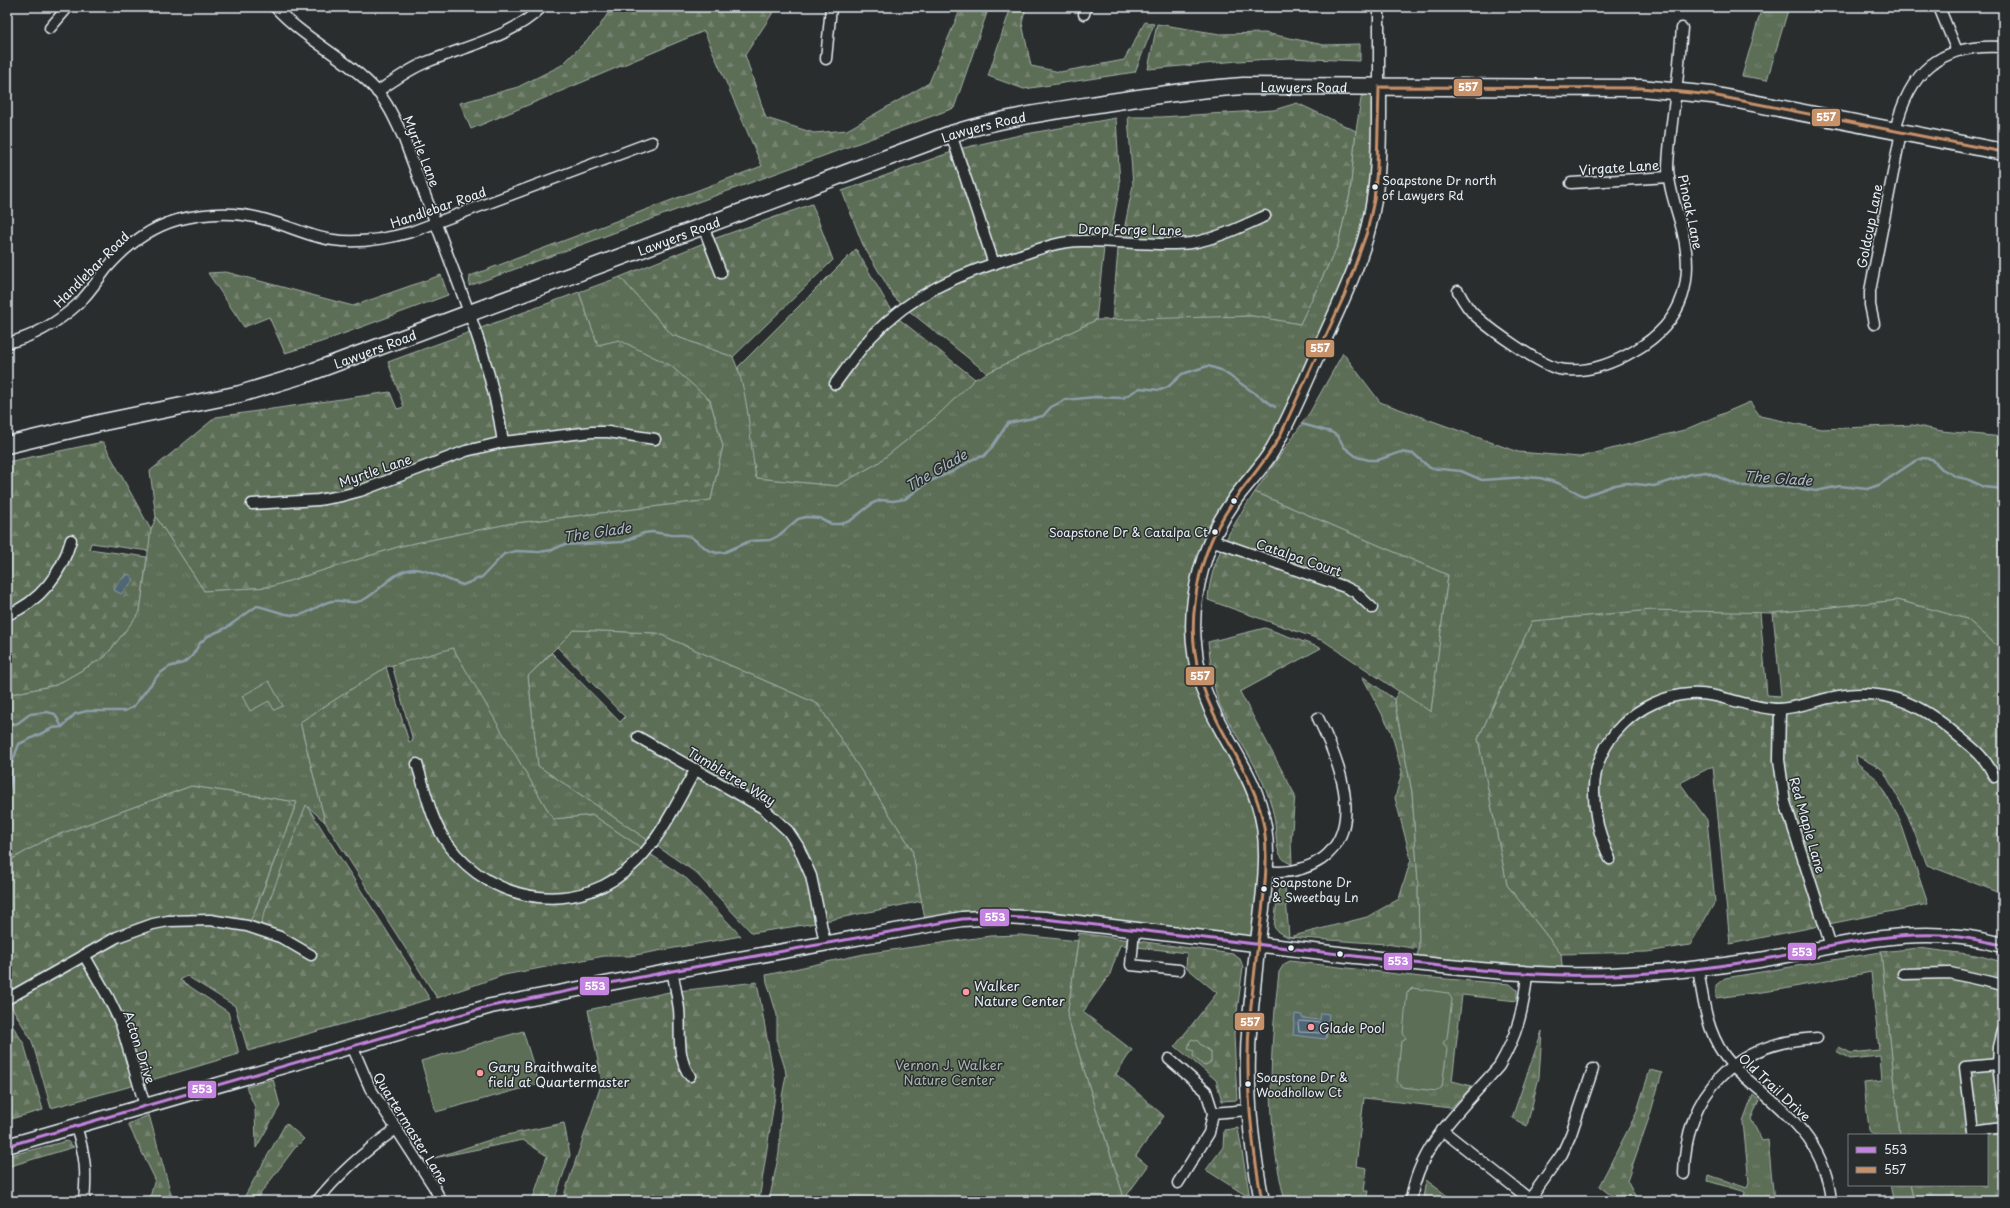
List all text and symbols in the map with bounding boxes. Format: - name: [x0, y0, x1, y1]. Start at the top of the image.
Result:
- street label: Lawyers Road: [1260, 77, 1347, 96]
- line badge: 557: [1453, 78, 1483, 97]
- text: 557: [1458, 78, 1479, 95]
- street label: Lawyers Road: [938, 106, 1027, 146]
- line badge: 557: [1811, 108, 1841, 127]
- text: 557: [1816, 108, 1837, 125]
- street label: Myrtle Lane: [399, 112, 445, 190]
- street label: Virgate Lane: [1578, 155, 1660, 179]
- place label: Soapstone Dr north of Lawyers Rd: [1382, 171, 1496, 204]
- street label: Pinoak Lane: [1674, 173, 1708, 251]
- street label: Handlebar Road: [387, 182, 489, 232]
- marker: Soapstone Dr north of Lawyers Rd: [1370, 182, 1380, 192]
- street label: Goldcup Lane: [1852, 182, 1886, 270]
- street label: Lawyers Road: [634, 211, 723, 259]
- street label: Drop Forge Lane: [1078, 219, 1182, 239]
- street label: Handlebar Road: [49, 227, 133, 311]
- street label: Lawyers Road: [331, 324, 419, 372]
- line badge: 557: [1305, 339, 1335, 358]
- text: 557: [1310, 339, 1331, 356]
- water label: The Glade: [901, 443, 972, 496]
- street label: Myrtle Lane: [336, 449, 414, 491]
- water label: The Glade: [1743, 465, 1814, 491]
- unlabelled marker: [1229, 496, 1239, 506]
- water label: The Glade: [562, 517, 634, 547]
- place label: Soapstone Dr & Catalpa Ct: [1049, 523, 1208, 541]
- marker: Soapstone Dr & Catalpa Ct: [1210, 527, 1220, 537]
- street label: Catalpa Court: [1254, 533, 1344, 581]
- line badge: 557: [1185, 666, 1215, 686]
- text: 557: [1190, 667, 1211, 684]
- street label: Tumbletree Way: [684, 742, 780, 810]
- street label: Red Maple Lane: [1785, 775, 1831, 875]
- place label: Soapstone Dr & Sweetbay Ln: [1272, 873, 1359, 906]
- marker: Soapstone Dr & Sweetbay Ln: [1259, 884, 1269, 894]
- line badge: 553: [979, 908, 1010, 927]
- text: 553: [985, 908, 1005, 925]
- line badge: 553: [1787, 942, 1817, 961]
- unlabelled marker: [1286, 943, 1296, 953]
- text: 553: [1792, 943, 1812, 960]
- unlabelled marker: [1335, 949, 1345, 959]
- line badge: 553: [1383, 952, 1413, 971]
- text: 553: [1388, 952, 1408, 969]
- line badge: 553: [579, 976, 610, 996]
- place label: Walker Nature Center: [974, 976, 1066, 1010]
- text: 553: [585, 977, 605, 994]
- marker: Walker Nature Center: [961, 987, 971, 997]
- street label: Acton Drive: [119, 1008, 161, 1086]
- line badge: 557: [1234, 1012, 1265, 1031]
- text: 557: [1240, 1013, 1261, 1030]
- place label: Glade Pool: [1319, 1018, 1385, 1037]
- marker: Glade Pool: [1306, 1022, 1316, 1032]
- street label: Old Trail Drive: [1735, 1049, 1815, 1125]
- park label: Vernon J. Walker Nature Center: [895, 1055, 1004, 1089]
- place label: Gary Braithwaite field at Quartermaster: [488, 1057, 630, 1091]
- street label: Quartermaster Lane: [369, 1068, 453, 1188]
- marker: Gary Braithwaite field at Quartermaster: [475, 1068, 485, 1078]
- place label: Soapstone Dr & Woodhollow Ct: [1256, 1068, 1348, 1101]
- marker: Soapstone Dr & Woodhollow Ct: [1243, 1079, 1253, 1089]
- line badge: 553: [187, 1080, 217, 1099]
- text: 553: [192, 1080, 212, 1097]
- legend: [1848, 1134, 1988, 1186]
- text: 553: [1884, 1140, 1907, 1158]
- text: 557: [1884, 1160, 1906, 1178]

